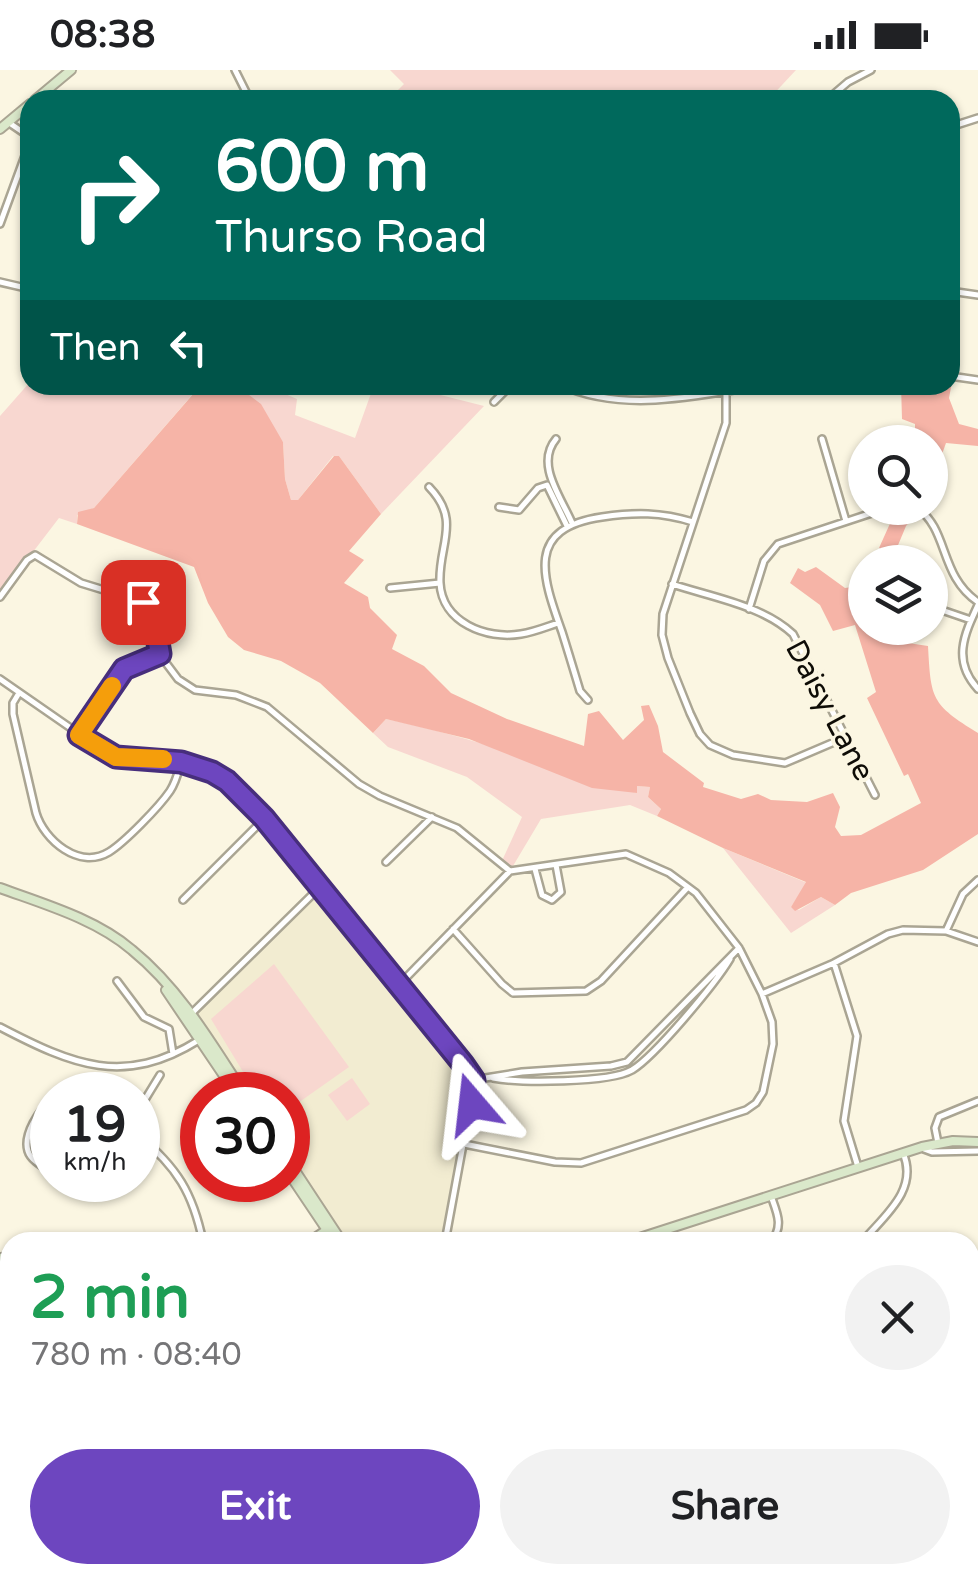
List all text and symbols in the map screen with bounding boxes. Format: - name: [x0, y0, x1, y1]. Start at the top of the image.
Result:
- text: 08:38: [50, 12, 155, 58]
- text: 600 m: [215, 126, 429, 210]
- icon: right: [50, 130, 180, 260]
- text: Thurso Road: [215, 211, 488, 265]
- icon: left: [161, 320, 216, 375]
- text: Then: [50, 325, 141, 371]
- map controls: [848, 425, 948, 645]
- button: search: [848, 425, 948, 525]
- button: layers: [848, 545, 948, 645]
- pin: [101, 560, 186, 645]
- icon: arrive: [116, 575, 171, 630]
- street label: Daisy Lane: [777, 634, 882, 787]
- position arrow: [420, 1052, 524, 1156]
- speed limit sign: 30: [180, 1072, 310, 1202]
- text: 19: [64, 1095, 126, 1155]
- text: km/h: [64, 1147, 126, 1177]
- text: 2 min: [30, 1262, 190, 1334]
- button: close: [845, 1265, 950, 1370]
- text: 780 m · 08:40: [30, 1336, 242, 1374]
- button: Exit: [30, 1449, 480, 1564]
- button: Share: [500, 1449, 950, 1564]

